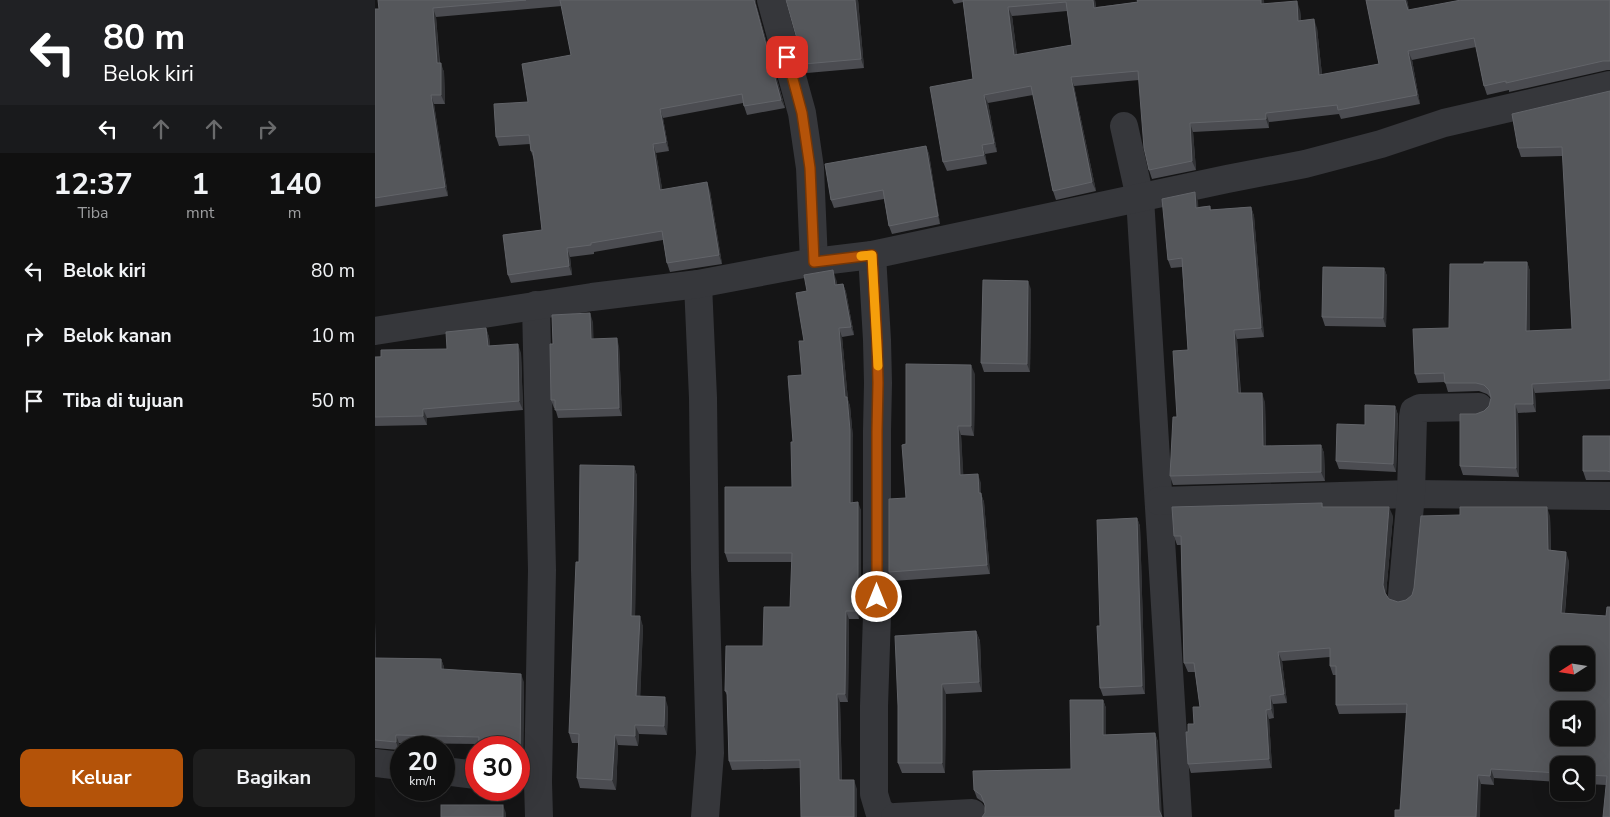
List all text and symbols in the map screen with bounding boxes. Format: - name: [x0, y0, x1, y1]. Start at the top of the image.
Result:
- text: 80 m: [103, 14, 185, 61]
- icon: left: [20, 20, 85, 85]
- pin: [766, 36, 808, 78]
- icon: arrive: [773, 43, 801, 71]
- text: Belok kiri: [103, 59, 194, 89]
- icon: left: [94, 115, 122, 143]
- icon: ahead: [147, 115, 175, 143]
- icon: ahead: [200, 115, 228, 143]
- icon: right: [253, 115, 281, 143]
- text: 12:37: [53, 164, 133, 205]
- text: 1: [191, 164, 209, 205]
- text: 140: [268, 164, 322, 205]
- text: Tiba: [77, 202, 109, 224]
- text: mnt: [186, 202, 214, 224]
- text: m: [288, 202, 302, 224]
- icon: left: [20, 257, 48, 285]
- text: Belok kiri: [63, 258, 146, 284]
- text: 80 m: [311, 258, 355, 284]
- icon: right: [20, 322, 48, 350]
- text: Belok kanan: [63, 323, 172, 349]
- text: 10 m: [311, 323, 355, 349]
- icon: arrive: [20, 387, 48, 415]
- text: Tiba di tujuan: [63, 388, 184, 414]
- text: 50 m: [311, 388, 355, 414]
- position arrow: [850, 570, 902, 622]
- north arrow: [1550, 646, 1595, 691]
- map controls: [1550, 646, 1595, 801]
- button: sound: [1550, 701, 1595, 746]
- speed limit sign: 30: [465, 736, 530, 801]
- text: 20: [407, 745, 438, 779]
- button: Keluar: [20, 749, 183, 807]
- button: Bagikan: [193, 749, 355, 807]
- button: search: [1550, 756, 1595, 801]
- text: km/h: [409, 773, 436, 789]

